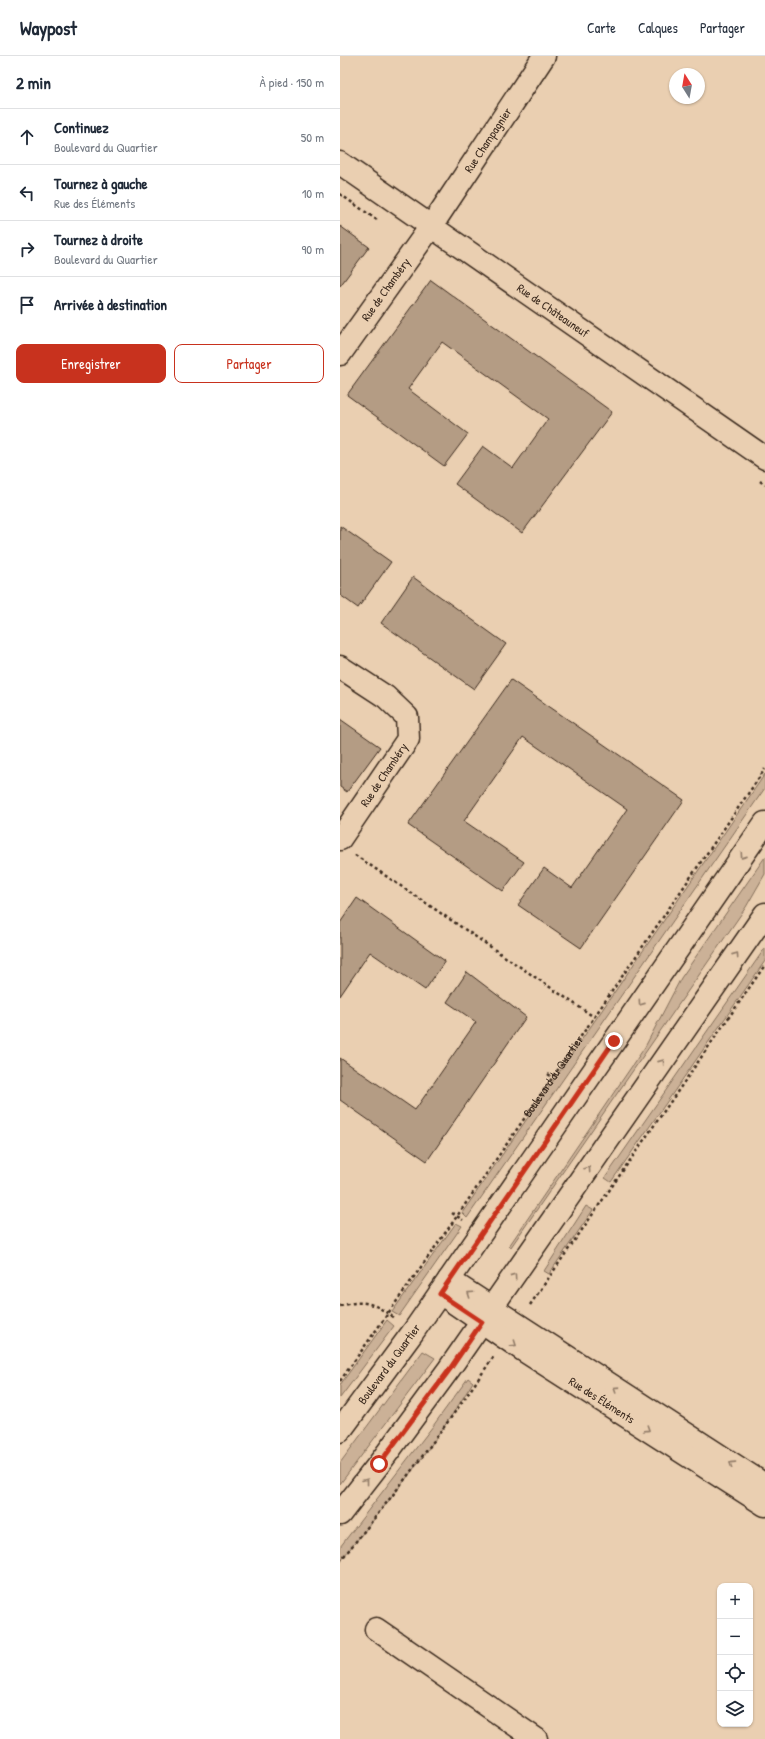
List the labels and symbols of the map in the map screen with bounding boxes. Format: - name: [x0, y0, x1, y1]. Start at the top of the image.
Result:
- north arrow: [669, 68, 705, 104]
- street label: Rue Champagnier: [460, 104, 516, 176]
- street label: Rue de Chambéry: [357, 254, 414, 324]
- street label: Rue de Châteauneuf: [514, 279, 593, 342]
- street label: Rue de Chambéry: [356, 739, 411, 810]
- one-way arrow: [741, 851, 748, 858]
- one-way arrow: [731, 953, 738, 960]
- one-way arrow: [638, 999, 646, 1006]
- street label: Boulevard du Quartier: [519, 1031, 587, 1120]
- route end: [605, 1032, 623, 1050]
- one-way arrow: [657, 1059, 665, 1066]
- one-way arrow: [583, 1166, 591, 1173]
- one-way arrow: [509, 1273, 516, 1280]
- one-way arrow: [468, 1291, 475, 1298]
- street label: Boulevard du Quartier: [354, 1320, 424, 1408]
- one-way arrow: [510, 1339, 517, 1347]
- street label: Rue des Éléments: [566, 1372, 638, 1428]
- one-way arrow: [613, 1386, 620, 1394]
- one-way arrow: [643, 1424, 650, 1432]
- route start: [370, 1455, 388, 1473]
- one-way arrow: [729, 1461, 736, 1469]
- one-way arrow: [361, 1478, 368, 1485]

